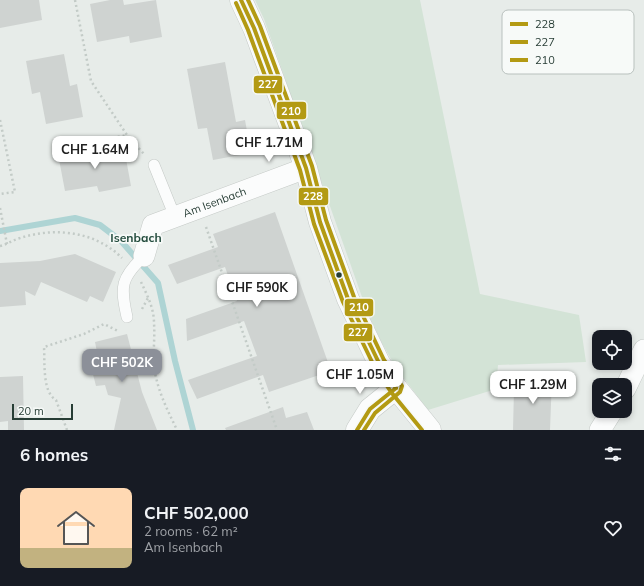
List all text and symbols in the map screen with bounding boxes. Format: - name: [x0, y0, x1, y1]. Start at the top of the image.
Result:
- legend: [502, 10, 634, 74]
- text: 228: [535, 17, 555, 31]
- text: 227: [535, 35, 555, 49]
- text: 210: [535, 53, 555, 67]
- line badge: 227: [253, 75, 283, 94]
- text: 227: [258, 77, 278, 91]
- line badge: 210: [276, 101, 307, 120]
- text: 210: [281, 104, 301, 118]
- pin: CHF 1.71M: [223, 129, 315, 163]
- text: CHF 1.71M: [235, 134, 303, 150]
- pin: CHF 1.64M: [49, 136, 141, 170]
- text: CHF 1.64M: [61, 141, 129, 157]
- street label: Am Isenbach: [181, 184, 248, 220]
- line badge: 228: [298, 187, 329, 206]
- text: 228: [303, 189, 323, 203]
- district label: Isenbach: [110, 230, 162, 245]
- unlabelled marker: [334, 270, 344, 280]
- pin: CHF 590K: [216, 274, 298, 308]
- text: CHF 590K: [226, 279, 288, 295]
- line badge: 210: [344, 298, 374, 317]
- text: 210: [349, 300, 369, 314]
- line badge: 227: [343, 323, 373, 342]
- text: 227: [348, 325, 368, 339]
- map controls: [592, 330, 632, 418]
- button: locate: [592, 330, 632, 370]
- pin: CHF 502K: [81, 349, 163, 383]
- text: CHF 502K: [91, 354, 153, 370]
- pin: CHF 1.05M: [314, 361, 406, 395]
- text: CHF 1.05M: [326, 366, 394, 382]
- pin: CHF 1.29M: [487, 371, 579, 405]
- text: CHF 1.29M: [499, 376, 567, 392]
- button: layers: [592, 378, 632, 418]
- scale bar: [12, 402, 73, 421]
- text: 20 m: [18, 404, 44, 418]
- icon: filters: [602, 443, 624, 465]
- text: 6 homes: [20, 444, 88, 465]
- text: CHF 502,000: [144, 502, 249, 523]
- icon: home: [52, 504, 100, 552]
- icon: heart: [602, 517, 624, 539]
- text: 2 rooms · 62 m²: [144, 523, 238, 539]
- text: Am Isenbach: [144, 539, 223, 555]

